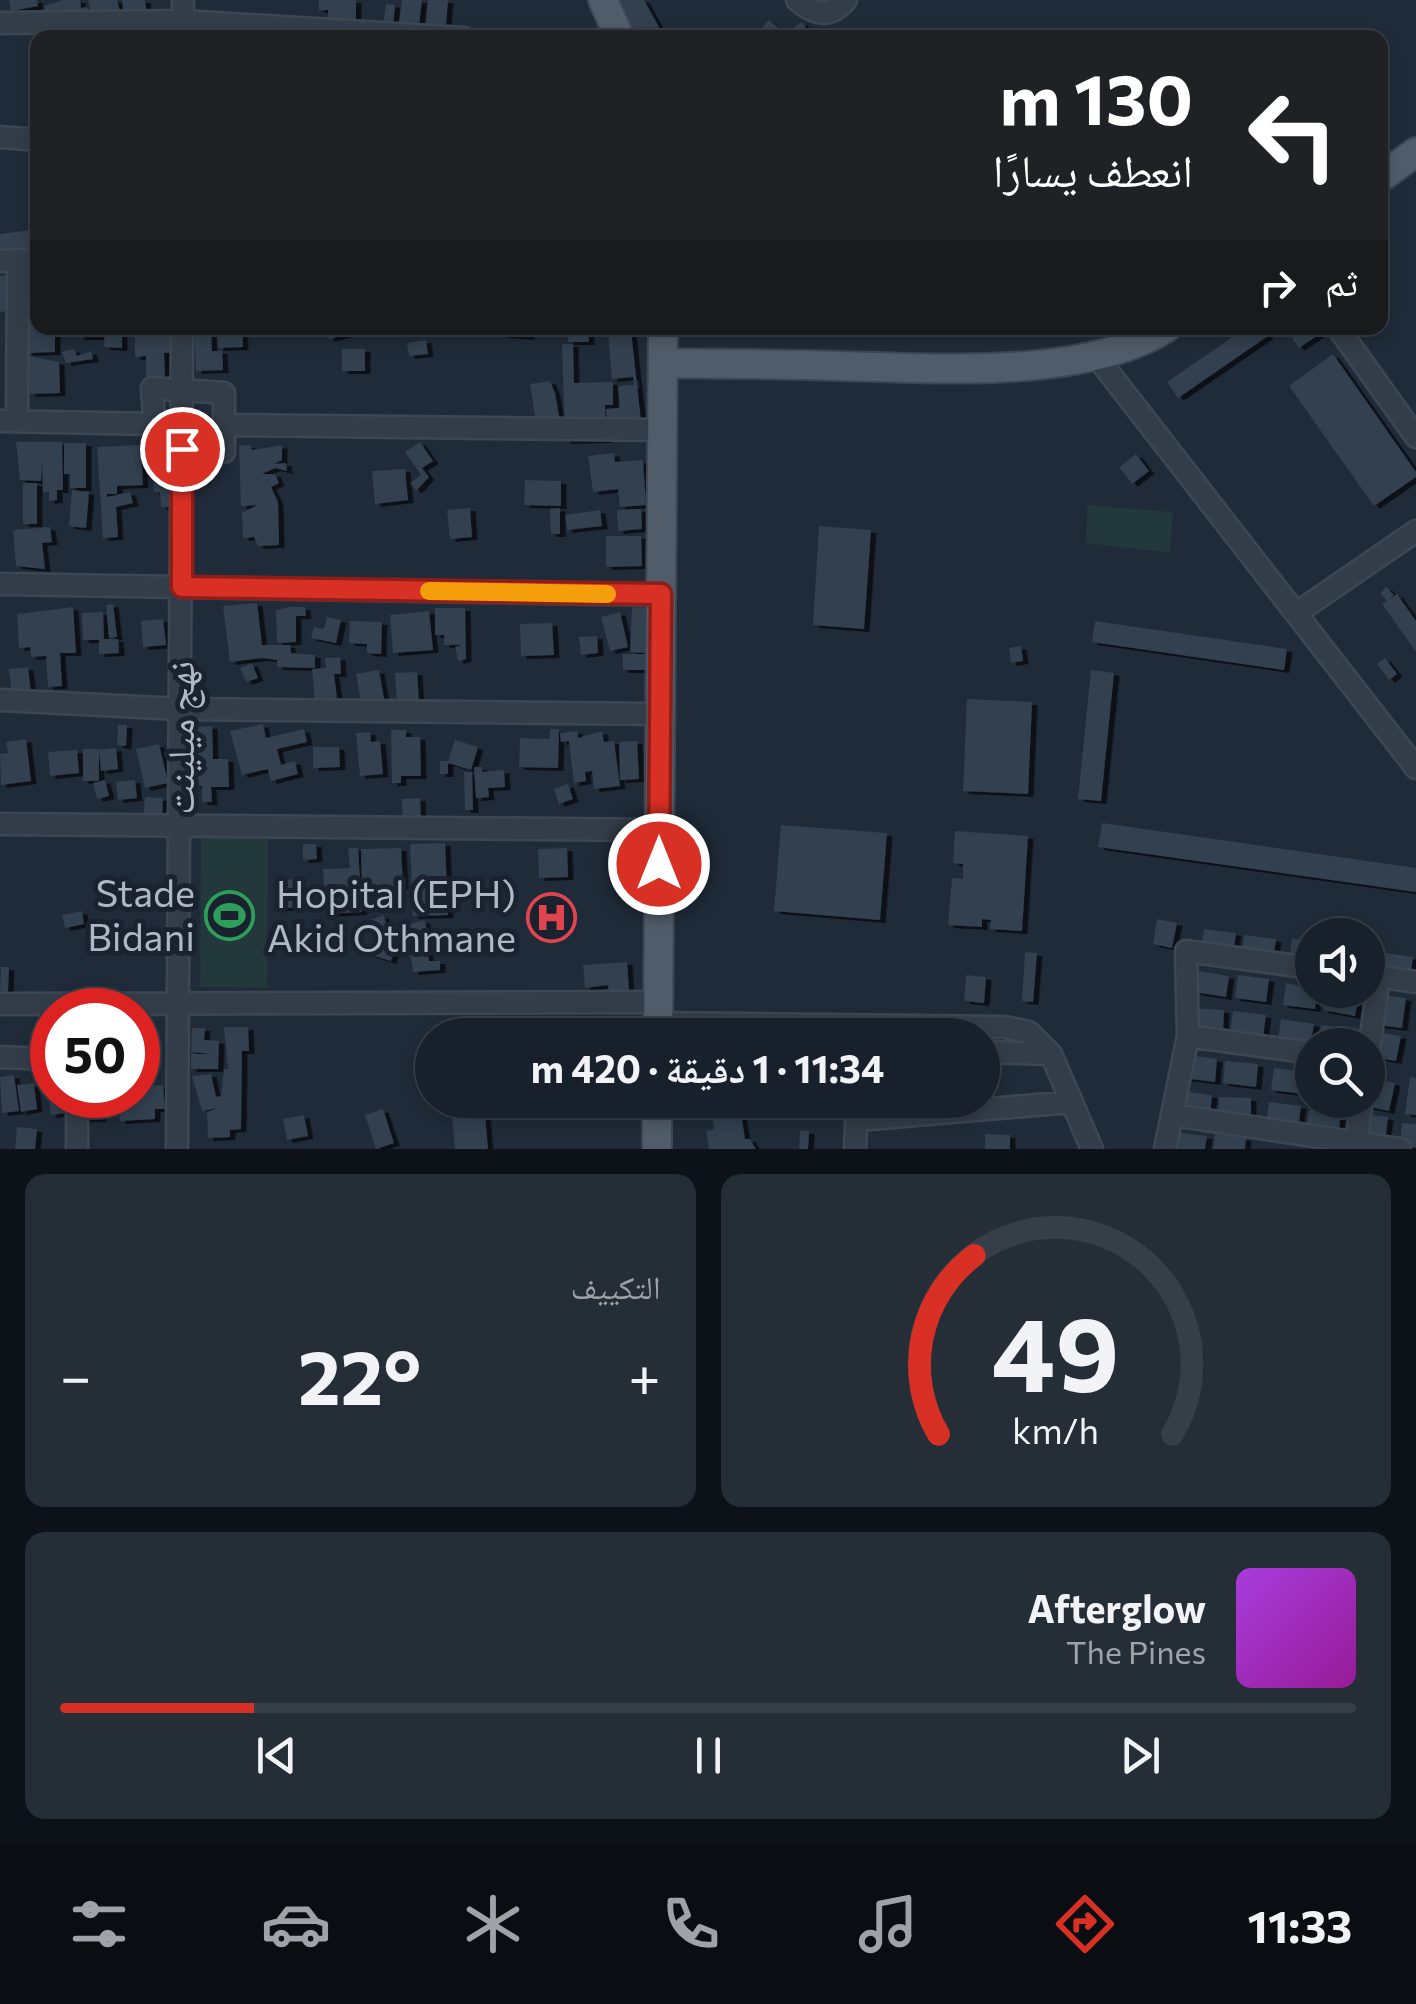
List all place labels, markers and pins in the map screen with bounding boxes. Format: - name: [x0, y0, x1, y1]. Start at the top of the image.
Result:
- pin: [140, 407, 225, 492]
- place label: Stade Bidani: [87, 868, 195, 959]
- place label: Hopital (EPH) Akid Othmane: [267, 869, 516, 960]
- sports icon: Stade Bidani: [204, 890, 256, 942]
- hospital icon: Hopital (EPH) Akid Othmane: [525, 891, 577, 943]

